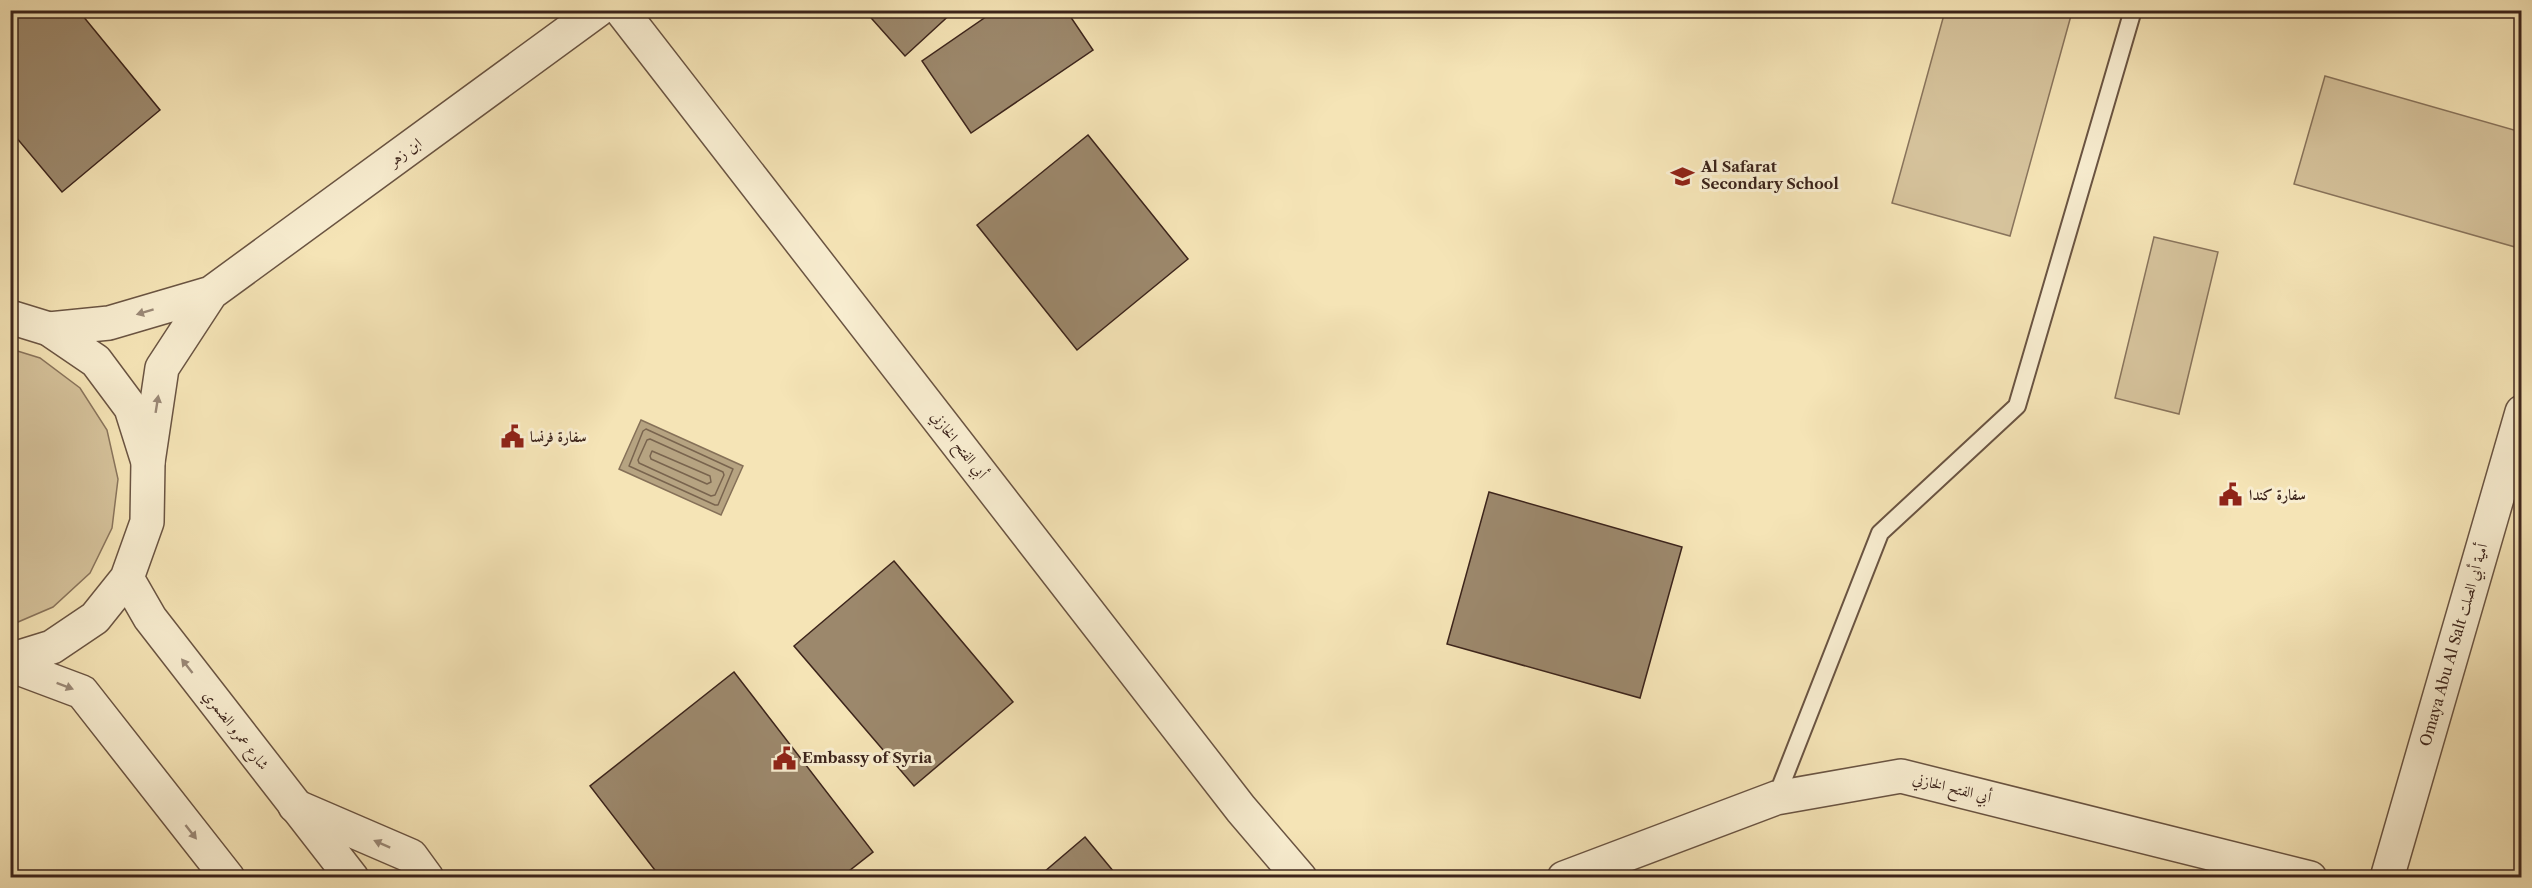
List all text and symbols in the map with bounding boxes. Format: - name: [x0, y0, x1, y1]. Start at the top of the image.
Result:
- street label: ابن زهر: [383, 133, 426, 172]
- place label: Al Safarat Secondary School: [1700, 157, 1839, 193]
- school or university icon: Al Safarat Secondary School: [1670, 163, 1696, 189]
- one-way arrow: [136, 308, 154, 317]
- one-way arrow: [153, 395, 162, 414]
- street label: أبي الفتح الخازني: [923, 407, 993, 486]
- public building icon: سفارة فرنسا: [499, 424, 525, 450]
- place label: سفارة فرنسا: [530, 427, 587, 447]
- public building icon: سفارة كندا: [2218, 482, 2244, 508]
- place label: سفارة كندا: [2249, 485, 2306, 504]
- street label: Omaya Abu Al Salt أمية أبي الصلت: [2414, 541, 2495, 749]
- one-way arrow: [181, 658, 193, 673]
- one-way arrow: [56, 682, 74, 691]
- street label: شارع عمرو الضمري: [196, 686, 273, 776]
- public building icon: Embassy of Syria: [771, 745, 797, 771]
- place label: Embassy of Syria: [802, 748, 933, 767]
- street label: أبي الفتح الخازني: [1910, 768, 1994, 811]
- one-way arrow: [185, 824, 197, 839]
- one-way arrow: [372, 839, 390, 849]

